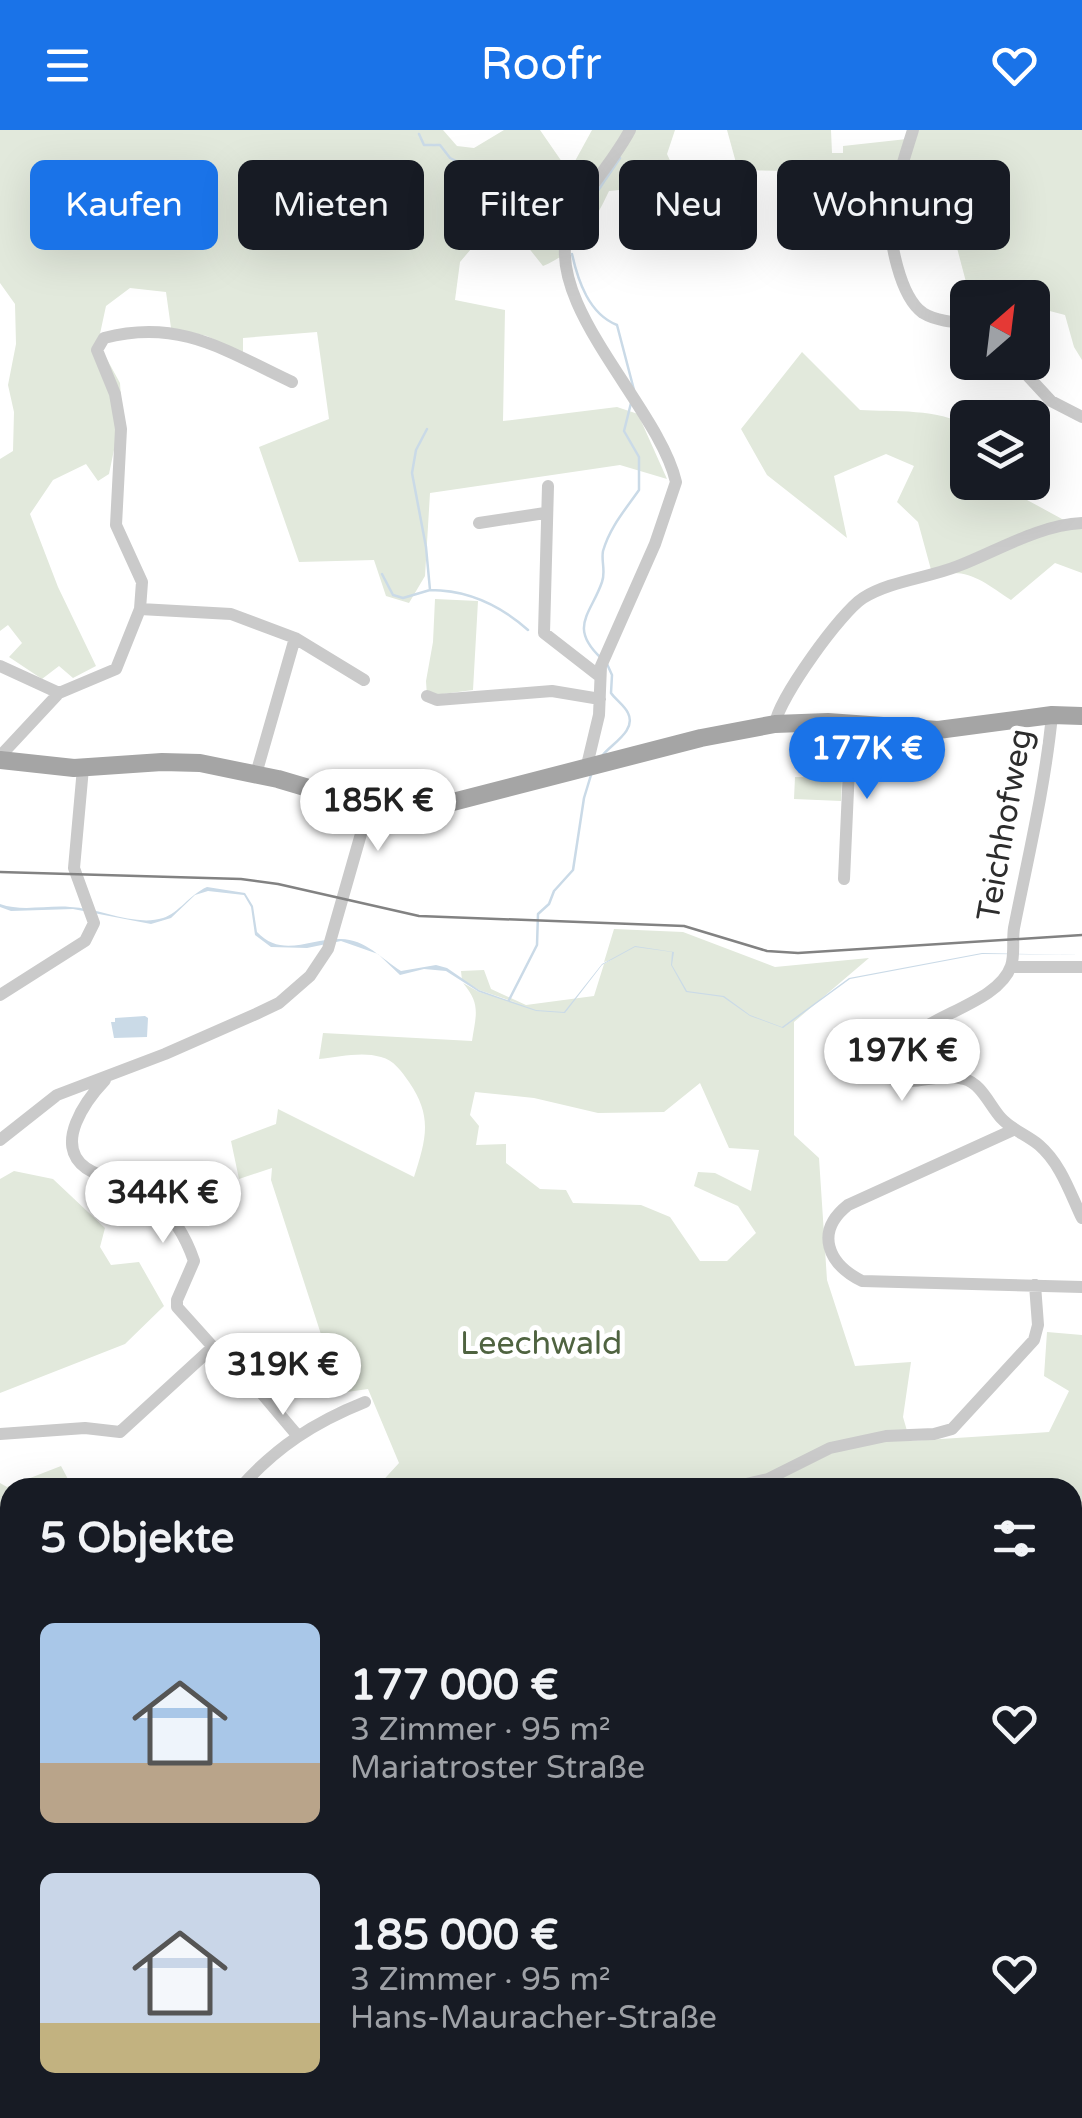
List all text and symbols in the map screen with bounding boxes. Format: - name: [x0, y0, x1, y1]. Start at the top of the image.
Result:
- icon: menu: [40, 38, 95, 93]
- text: Roofr: [481, 38, 601, 92]
- icon: heart: [987, 38, 1042, 93]
- chip: Kaufen: [30, 160, 218, 250]
- chip: Mieten: [238, 160, 424, 250]
- chip: Filter: [444, 160, 599, 250]
- chip: Neu: [619, 160, 757, 250]
- chip: Wohnung: [777, 160, 1010, 250]
- north arrow: [950, 280, 1050, 380]
- map controls: [950, 280, 1050, 500]
- button: layers: [950, 400, 1050, 500]
- pin: 177K €: [786, 717, 948, 802]
- street label: Teichhofweg: [969, 726, 1041, 924]
- text: 177K €: [811, 730, 923, 768]
- pin: 185K €: [297, 769, 459, 854]
- text: 185K €: [322, 782, 434, 820]
- pin: 197K €: [821, 1019, 983, 1104]
- text: 197K €: [846, 1032, 958, 1070]
- pin: 344K €: [82, 1161, 244, 1246]
- text: 344K €: [107, 1174, 219, 1212]
- park label: Leechwald: [460, 1325, 622, 1363]
- pin: 319K €: [202, 1333, 364, 1418]
- text: 319K €: [227, 1346, 339, 1384]
- icon: filters: [987, 1511, 1042, 1566]
- text: 5 Objekte: [40, 1513, 234, 1564]
- text: 177 000 €: [350, 1660, 559, 1711]
- icon: home: [120, 1663, 240, 1783]
- icon: heart: [987, 1696, 1042, 1751]
- text: 3 Zimmer · 95 m²: [350, 1711, 611, 1749]
- text: Mariatroster Straße: [350, 1749, 645, 1787]
- text: 185 000 €: [350, 1910, 559, 1961]
- icon: home: [120, 1913, 240, 2033]
- icon: heart: [987, 1946, 1042, 2001]
- text: 3 Zimmer · 95 m²: [350, 1961, 611, 1999]
- text: Hans-Mauracher-Straße: [350, 1999, 717, 2037]

